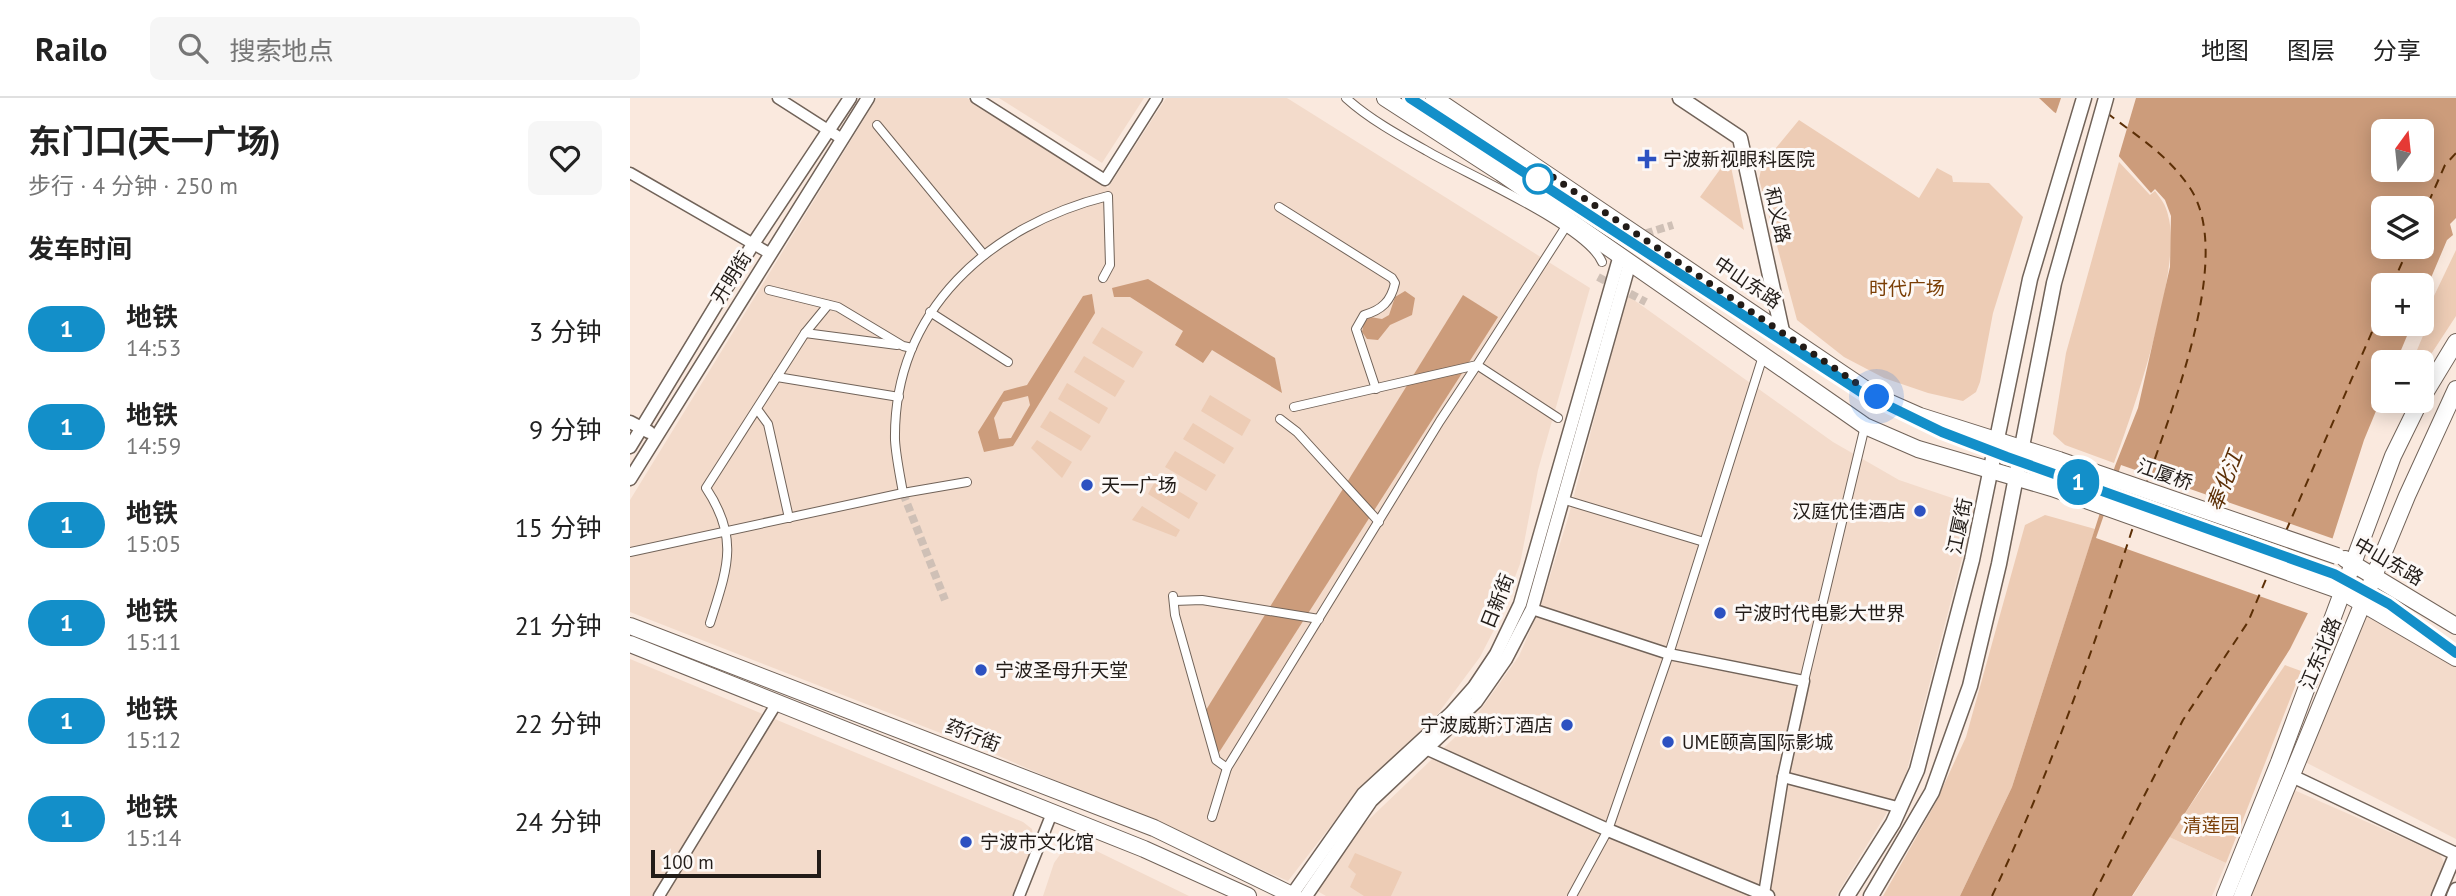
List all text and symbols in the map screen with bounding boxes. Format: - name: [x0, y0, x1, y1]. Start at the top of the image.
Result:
- search box: [150, 17, 640, 80]
- text: Railo: [35, 27, 108, 70]
- icon: search: [174, 29, 212, 67]
- text: 搜索地点: [230, 34, 334, 67]
- text: 地图: [2201, 35, 2249, 66]
- text: 图层: [2287, 35, 2335, 66]
- text: 分享: [2373, 35, 2421, 66]
- text: 东门口(天一广场): [28, 119, 281, 162]
- north arrow: [2371, 119, 2434, 182]
- map controls: [2371, 119, 2434, 413]
- button: heart: [528, 121, 602, 195]
- place label: 宁波新视眼科医院: [1663, 147, 1815, 171]
- marker: 宁波新视眼科医院: [1637, 149, 1657, 169]
- unlabelled marker: [1523, 164, 1553, 194]
- text: 步行 · 4 分钟 · 250 m: [28, 171, 238, 200]
- street label: 和义路: [1760, 185, 1796, 245]
- button: layers: [2371, 196, 2434, 259]
- text: 发车时间: [28, 232, 132, 265]
- street label: 开明街: [706, 246, 756, 308]
- street label: 中山东路: [1710, 251, 1786, 313]
- button: +: [2371, 273, 2434, 336]
- park label: 时代广场: [1869, 276, 1945, 300]
- text: 地铁: [126, 300, 178, 333]
- text: 1: [60, 313, 73, 344]
- text: 3 分钟: [529, 315, 602, 348]
- text: 14:53: [126, 333, 181, 362]
- button: −: [2371, 350, 2434, 413]
- your location: [1859, 379, 1894, 414]
- text: 地铁: [126, 398, 178, 431]
- text: 1: [60, 411, 73, 442]
- text: 9 分钟: [529, 413, 602, 446]
- text: 14:59: [126, 431, 181, 460]
- water label: 奉化江: [2201, 445, 2249, 515]
- street label: 江厦桥: [2134, 453, 2196, 495]
- line badge: 1: [2055, 459, 2101, 505]
- text: 1: [2071, 466, 2085, 497]
- place label: 天一广场: [1101, 473, 1177, 497]
- marker: 天一广场: [1079, 477, 1095, 493]
- text: 地铁: [126, 496, 178, 529]
- street label: 江厦街: [1941, 496, 1977, 556]
- place label: 汉庭优佳酒店: [1792, 499, 1906, 523]
- marker: 汉庭优佳酒店: [1912, 503, 1928, 519]
- text: 1: [60, 509, 73, 540]
- text: 15 分钟: [515, 511, 602, 544]
- text: 15:05: [126, 529, 181, 558]
- street label: 中山东路: [2350, 532, 2428, 590]
- street label: 日新街: [1475, 570, 1519, 632]
- text: 地铁: [126, 594, 178, 627]
- place label: 宁波时代电影大世界: [1734, 601, 1905, 625]
- marker: 宁波时代电影大世界: [1712, 605, 1728, 621]
- text: 1: [60, 607, 73, 638]
- text: 21 分钟: [515, 609, 602, 642]
- street label: 江东北路: [2294, 613, 2346, 693]
- text: 15:11: [126, 627, 181, 656]
- place label: 宁波圣母升天堂: [995, 658, 1128, 682]
- marker: 宁波圣母升天堂: [973, 662, 989, 678]
- text: 地铁: [126, 692, 178, 725]
- text: 1: [60, 705, 73, 736]
- text: 22 分钟: [515, 707, 602, 740]
- place label: 宁波威斯汀酒店: [1420, 713, 1553, 737]
- street label: 药行街: [942, 714, 1004, 756]
- marker: 宁波威斯汀酒店: [1559, 717, 1575, 733]
- text: 15:12: [126, 725, 181, 754]
- place label: UME颐高国际影城: [1682, 730, 1834, 754]
- marker: UME颐高国际影城: [1660, 734, 1676, 750]
- text: 地铁: [126, 790, 178, 823]
- text: 1: [60, 803, 73, 834]
- text: 24 分钟: [515, 805, 602, 838]
- park label: 清莲园: [2182, 813, 2240, 837]
- text: 15:14: [126, 823, 181, 852]
- place label: 宁波市文化馆: [980, 830, 1094, 854]
- marker: 宁波市文化馆: [958, 834, 974, 850]
- scale bar: [651, 847, 821, 879]
- text: 100 m: [662, 850, 714, 874]

